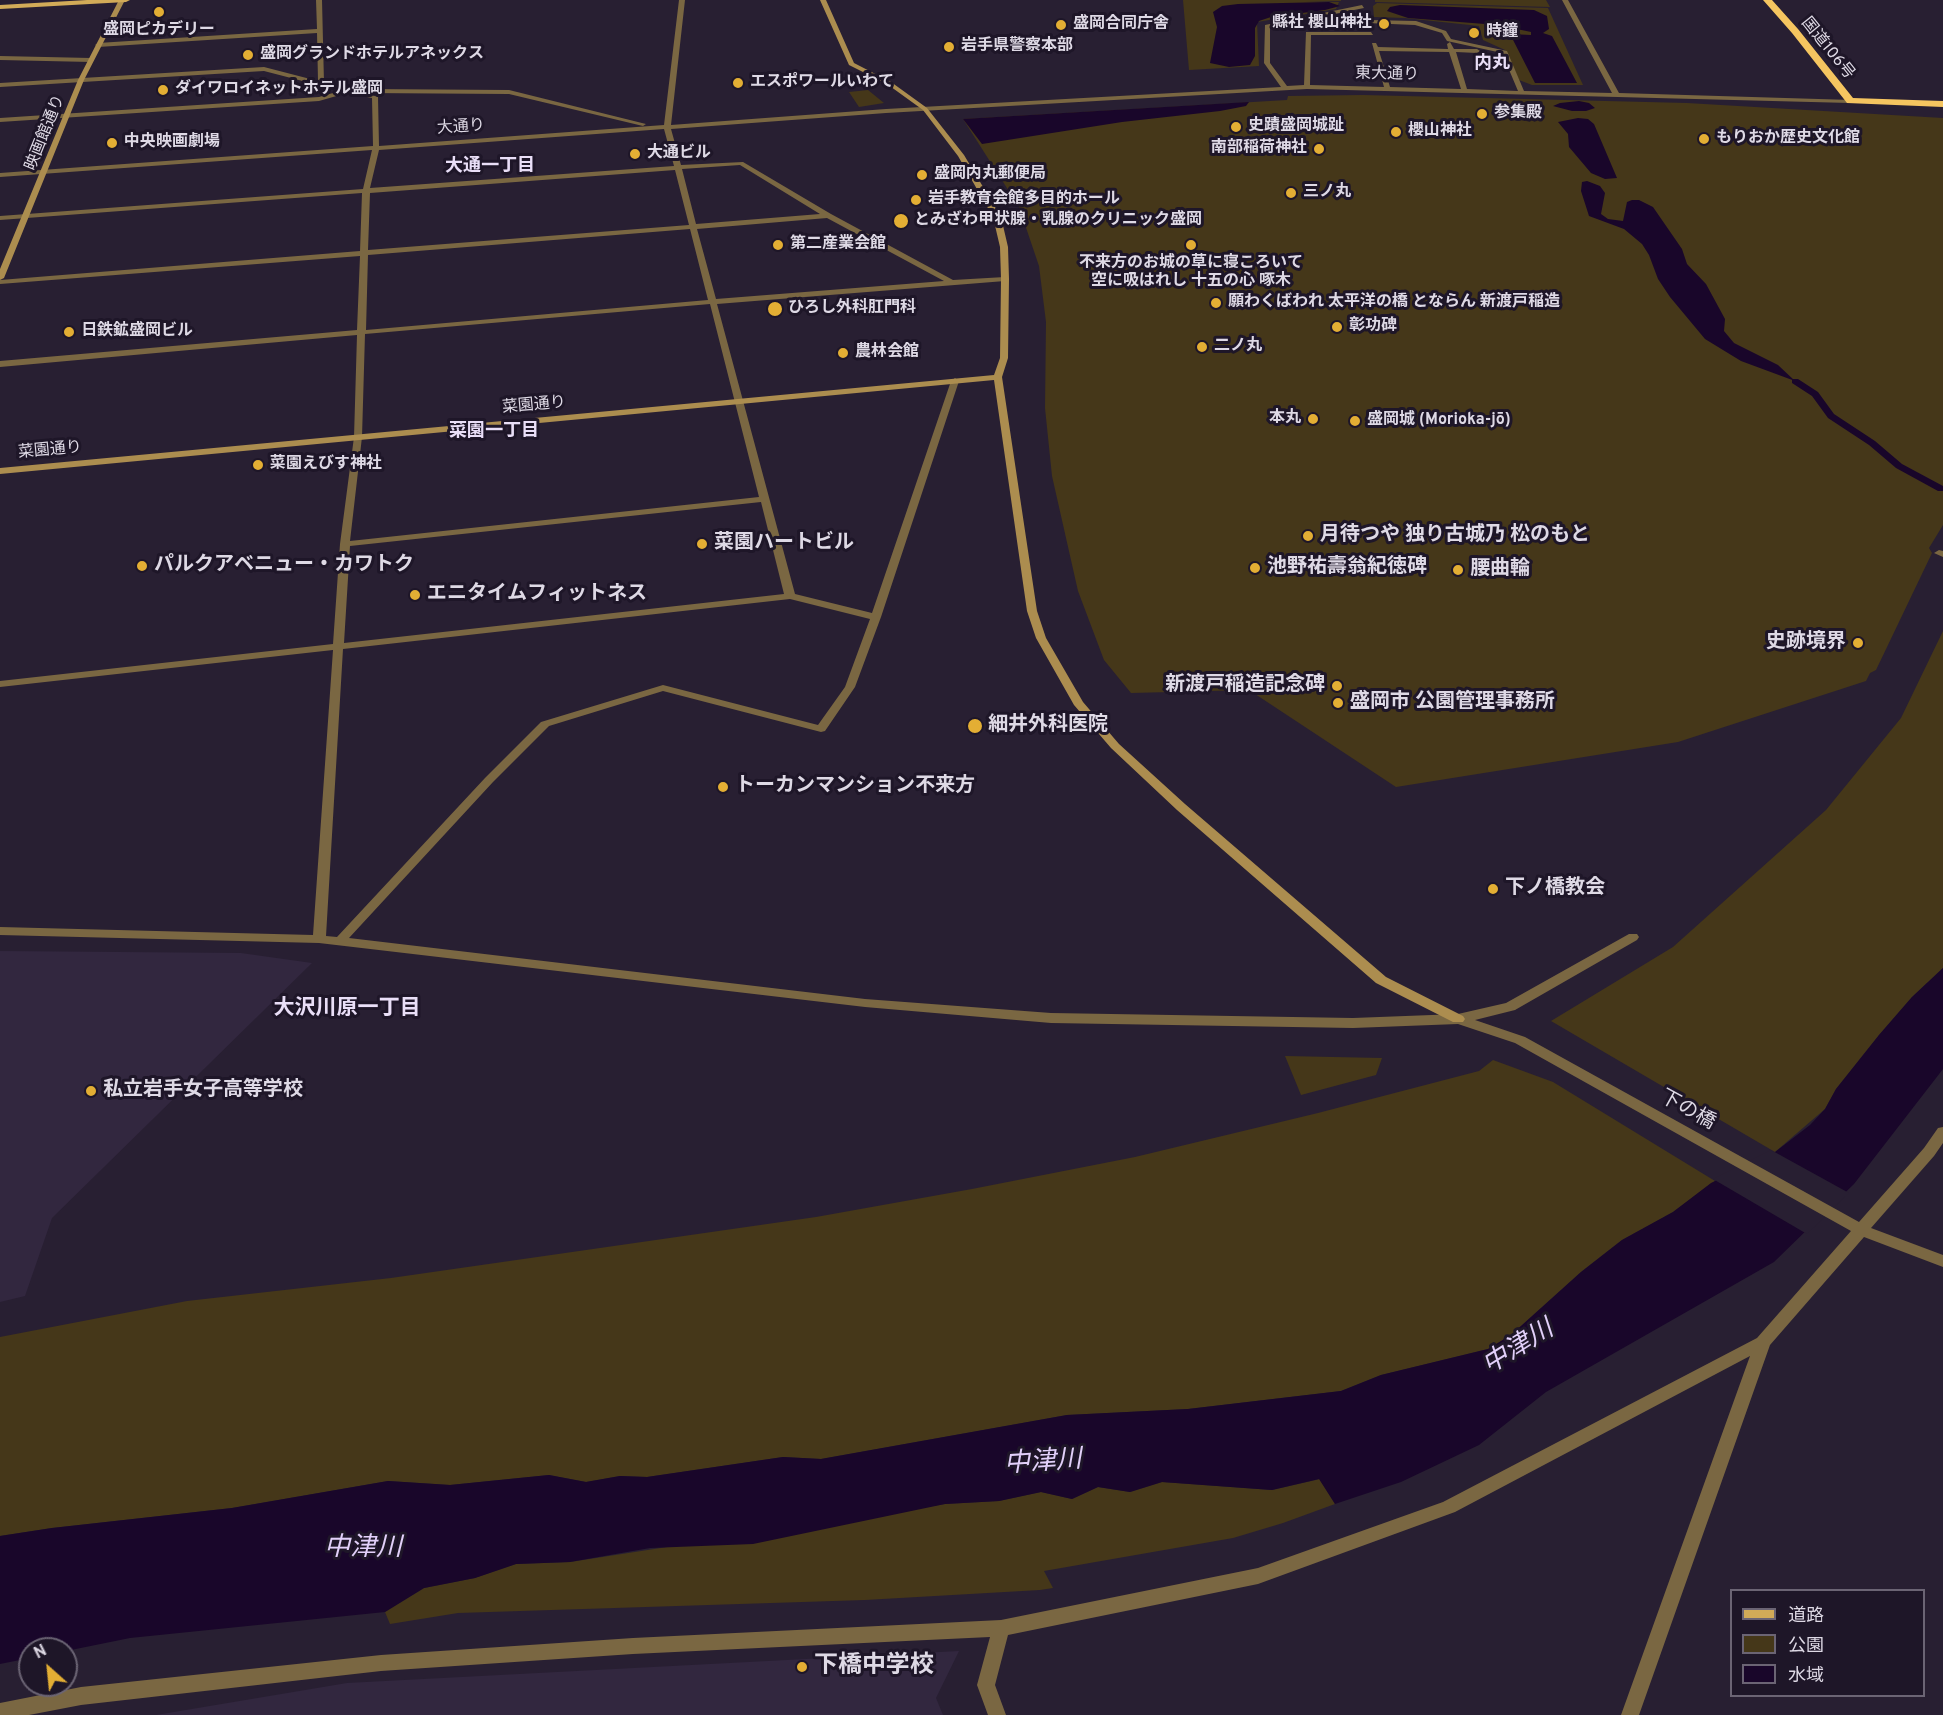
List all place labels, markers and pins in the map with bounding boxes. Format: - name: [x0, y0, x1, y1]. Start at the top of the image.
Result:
- marker: 盛岡ピカデリー: [152, 5, 166, 19]
- place label: 縣社 櫻山神社: [1272, 14, 1372, 34]
- place label: 盛岡合同庁舎: [1073, 15, 1169, 35]
- marker: 縣社 櫻山神社: [1377, 17, 1391, 31]
- marker: 盛岡合同庁舎: [1054, 18, 1068, 32]
- place label: 盛岡ピカデリー: [103, 21, 215, 41]
- place label: 時鐘: [1486, 23, 1518, 43]
- marker: 時鐘: [1467, 26, 1481, 40]
- place label: 岩手県警察本部: [961, 37, 1073, 57]
- marker: 岩手県警察本部: [942, 40, 956, 54]
- place label: 盛岡グランドホテルアネックス: [260, 45, 484, 65]
- marker: 盛岡グランドホテルアネックス: [241, 48, 255, 62]
- place label: エスポワールいわて: [750, 73, 894, 93]
- marker: エスポワールいわて: [731, 76, 745, 90]
- place label: ダイワロイネットホテル盛岡: [175, 80, 383, 100]
- marker: ダイワロイネットホテル盛岡: [156, 83, 170, 97]
- place label: 参集殿: [1494, 104, 1542, 124]
- marker: 参集殿: [1475, 107, 1489, 121]
- place label: 史蹟盛岡城趾: [1248, 117, 1344, 137]
- marker: 史蹟盛岡城趾: [1229, 120, 1243, 134]
- place label: 櫻山神社: [1408, 122, 1472, 142]
- marker: 櫻山神社: [1389, 125, 1403, 139]
- place label: もりおか歴史文化館: [1716, 129, 1860, 149]
- marker: もりおか歴史文化館: [1697, 132, 1711, 146]
- place label: 中央映画劇場: [124, 133, 220, 153]
- marker: 中央映画劇場: [105, 136, 119, 150]
- place label: 南部稲荷神社: [1211, 139, 1307, 159]
- marker: 南部稲荷神社: [1312, 142, 1326, 156]
- place label: 大通ビル: [647, 144, 711, 164]
- marker: 大通ビル: [628, 147, 642, 161]
- place label: 盛岡内丸郵便局: [934, 165, 1046, 185]
- marker: 盛岡内丸郵便局: [915, 168, 929, 182]
- place label: 三ノ丸: [1303, 183, 1351, 203]
- marker: 三ノ丸: [1284, 186, 1298, 200]
- place label: 岩手教育会館多目的ホール: [928, 190, 1120, 210]
- marker: 岩手教育会館多目的ホール: [909, 193, 923, 207]
- place label: とみざわ甲状腺・乳腺のクリニック盛岡: [914, 211, 1202, 231]
- marker: とみざわ甲状腺・乳腺のクリニック盛岡: [892, 212, 910, 230]
- place label: 第二産業会館: [790, 235, 886, 255]
- marker: 第二産業会館: [771, 238, 785, 252]
- marker: 不来方のお城の草に寝ころいて 空に吸はれし 十五の心 啄木: [1184, 238, 1198, 252]
- place label: 不来方のお城の草に寝ころいて 空に吸はれし 十五の心 啄木: [1079, 254, 1303, 292]
- place label: 願わくばわれ 太平洋の橋 とならん 新渡戸稲造: [1228, 293, 1560, 313]
- marker: 願わくばわれ 太平洋の橋 とならん 新渡戸稲造: [1209, 296, 1223, 310]
- place label: ひろし外科肛門科: [788, 299, 916, 319]
- marker: ひろし外科肛門科: [766, 300, 784, 318]
- place label: 彰功碑: [1349, 317, 1397, 337]
- marker: 彰功碑: [1330, 320, 1344, 334]
- place label: 日鉄鉱盛岡ビル: [81, 322, 193, 342]
- marker: 日鉄鉱盛岡ビル: [62, 325, 76, 339]
- place label: 二ノ丸: [1214, 337, 1262, 357]
- marker: 二ノ丸: [1195, 340, 1209, 354]
- place label: 農林会館: [855, 343, 919, 363]
- marker: 農林会館: [836, 346, 850, 360]
- place label: 本丸: [1269, 409, 1301, 429]
- place label: 盛岡城 (Morioka-jō): [1367, 411, 1511, 431]
- marker: 本丸: [1306, 412, 1320, 426]
- marker: 盛岡城 (Morioka-jō): [1348, 414, 1362, 428]
- place label: 菜園えびす神社: [270, 455, 382, 475]
- marker: 菜園えびす神社: [251, 458, 265, 472]
- place label: 月待つや 独り古城乃 松のもと: [1320, 524, 1590, 548]
- marker: 月待つや 独り古城乃 松のもと: [1301, 529, 1315, 543]
- place label: 菜園ハートビル: [714, 532, 854, 556]
- marker: 菜園ハートビル: [695, 537, 709, 551]
- place label: パルクアベニュー・カワトク: [154, 554, 414, 578]
- place label: 池野祐壽翁紀徳碑: [1267, 556, 1427, 580]
- place label: 腰曲輪: [1470, 558, 1530, 582]
- marker: パルクアベニュー・カワトク: [135, 559, 149, 573]
- marker: 池野祐壽翁紀徳碑: [1248, 561, 1262, 575]
- marker: 腰曲輪: [1451, 563, 1465, 577]
- place label: エニタイムフィットネス: [427, 583, 647, 607]
- marker: エニタイムフィットネス: [408, 588, 422, 602]
- place label: 史跡境界: [1766, 631, 1846, 655]
- marker: 史跡境界: [1851, 636, 1865, 650]
- place label: 新渡戸稲造記念碑: [1165, 674, 1325, 698]
- marker: 新渡戸稲造記念碑: [1330, 679, 1344, 693]
- place label: 盛岡市 公園管理事務所: [1350, 691, 1555, 715]
- marker: 盛岡市 公園管理事務所: [1331, 696, 1345, 710]
- place label: 細井外科医院: [988, 714, 1108, 738]
- marker: 細井外科医院: [966, 717, 984, 735]
- place label: トーカンマンション不来方: [735, 775, 975, 799]
- marker: トーカンマンション不来方: [716, 780, 730, 794]
- place label: 下ノ橋教会: [1505, 877, 1605, 901]
- marker: 下ノ橋教会: [1486, 882, 1500, 896]
- place label: 私立岩手女子高等学校: [103, 1079, 303, 1103]
- marker: 私立岩手女子高等学校: [84, 1084, 98, 1098]
- place label: 下橋中学校: [814, 1653, 934, 1681]
- marker: 下橋中学校: [795, 1660, 809, 1674]

